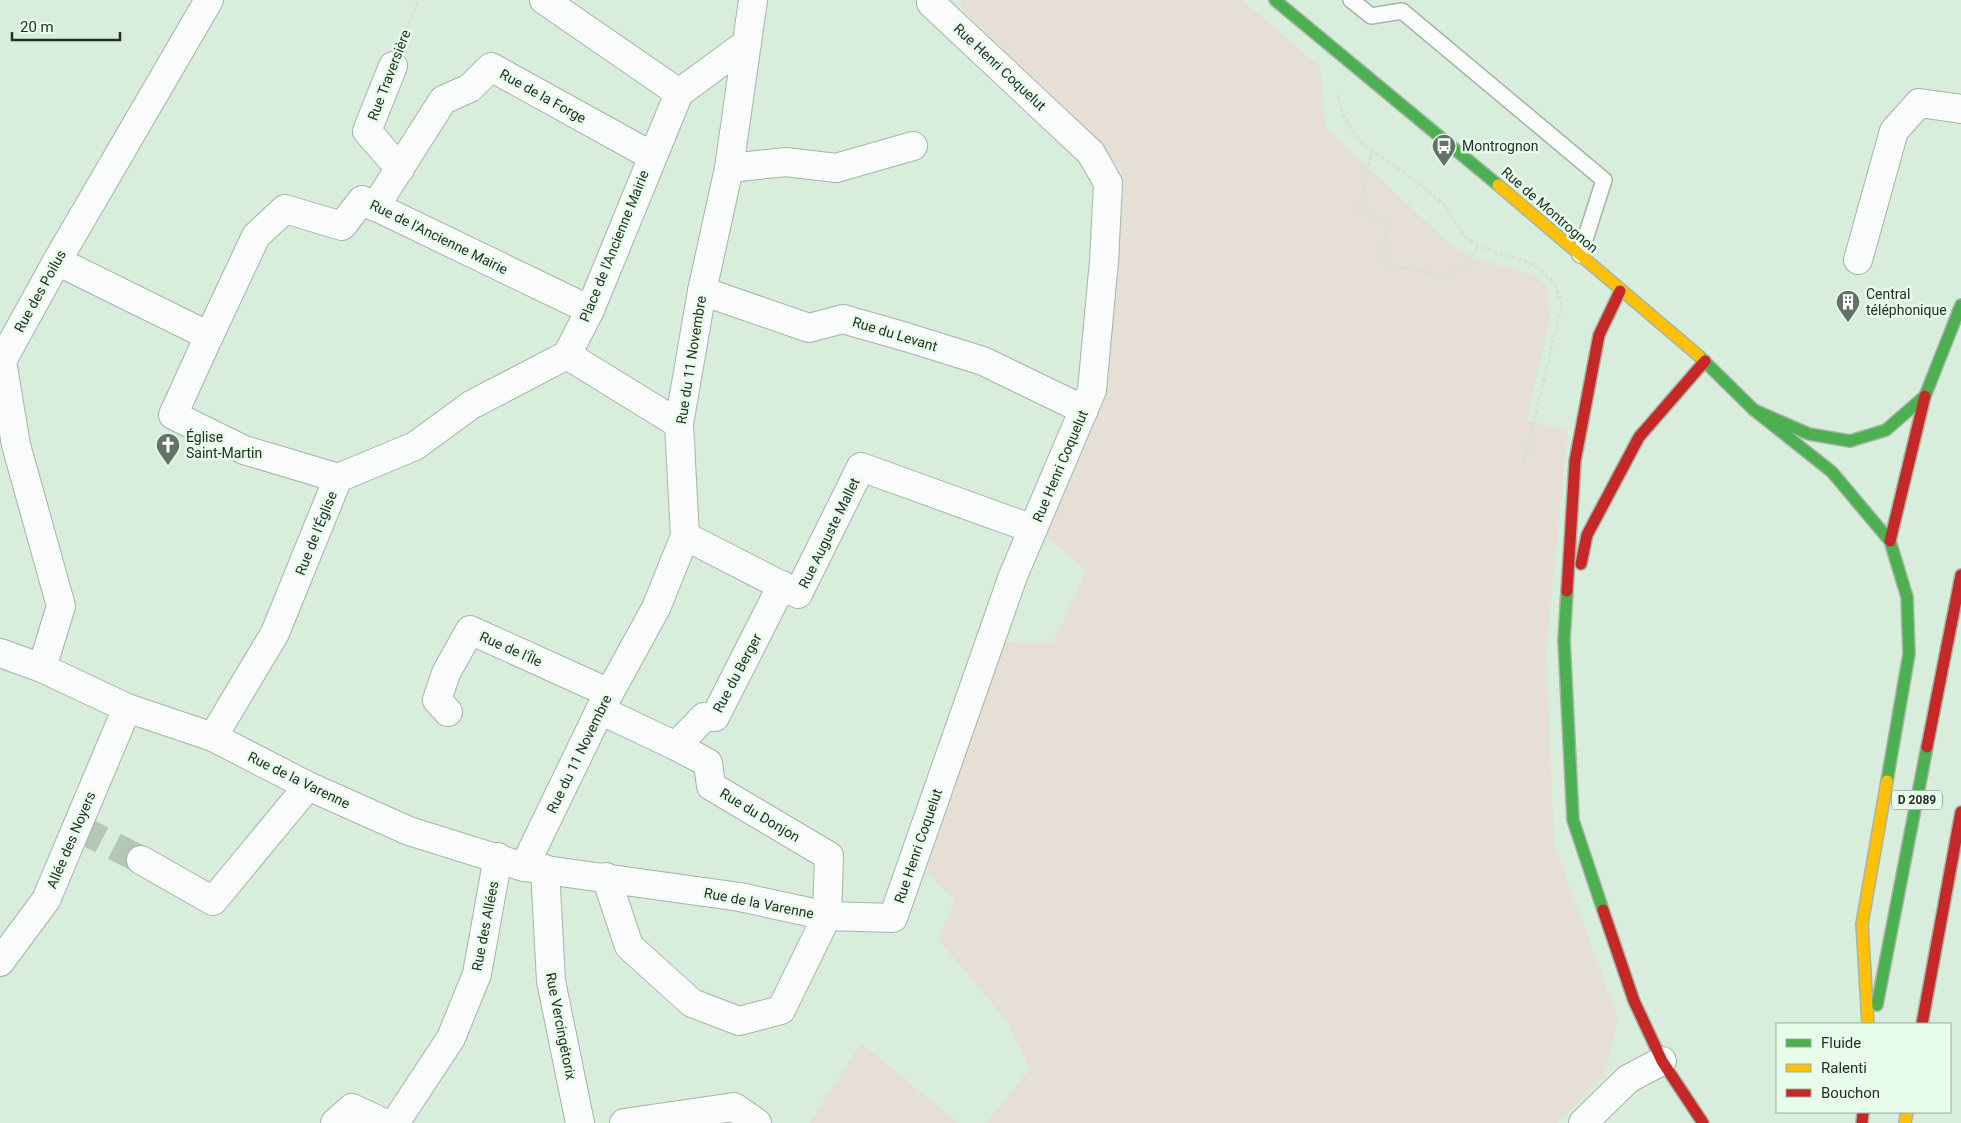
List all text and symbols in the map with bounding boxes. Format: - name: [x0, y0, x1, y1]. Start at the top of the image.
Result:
- scale bar: [12, 10, 120, 42]
- text: 20 m: [20, 18, 54, 36]
- street label: Rue Henri Coquelut: [951, 20, 1050, 114]
- street label: Rue Traversière: [364, 27, 414, 123]
- street label: Rue de la Forge: [497, 66, 589, 126]
- bus stop icon: Montrognon: [1431, 133, 1457, 167]
- place label: Montrognon: [1462, 138, 1538, 154]
- street label: Rue de Montrognon: [1499, 164, 1601, 256]
- street label: Place de l'Ancienne Mairie: [576, 168, 652, 324]
- street label: Rue de l'Ancienne Mairie: [368, 197, 510, 277]
- street label: Rue des Poilus: [11, 247, 69, 335]
- place label: Central téléphonique: [1866, 286, 1947, 318]
- building icon: Central téléphonique: [1835, 289, 1861, 323]
- street label: Rue du 11 Novembre: [673, 295, 709, 425]
- street label: Rue du Levant: [851, 314, 940, 355]
- street label: Rue Henri Coquelut: [1029, 407, 1091, 524]
- place label: Église Saint-Martin: [186, 428, 262, 461]
- church icon: Église Saint-Martin: [155, 432, 181, 466]
- street label: Rue Auguste Mallet: [795, 475, 863, 591]
- street label: Rue de l'Église: [291, 488, 340, 577]
- street label: Rue de l'Île: [477, 627, 545, 670]
- street label: Rue du Berger: [709, 631, 765, 715]
- street label: Rue du 11 Novembre: [543, 692, 615, 816]
- street label: Rue de la Varenne: [245, 748, 353, 812]
- street label: Rue du Donjon: [717, 785, 803, 845]
- street label: Rue Henri Coquelut: [891, 786, 945, 905]
- street label: Allée des Noyers: [43, 789, 99, 891]
- road number: D 2089: [1892, 790, 1942, 810]
- street label: Rue des Allées: [468, 880, 502, 972]
- street label: Rue de la Varenne: [703, 884, 815, 922]
- street label: Rue Vercingétorix: [543, 971, 579, 1081]
- legend: [1776, 1023, 1951, 1113]
- text: Fluide: [1821, 1034, 1861, 1052]
- text: Ralenti: [1821, 1059, 1867, 1077]
- text: Bouchon: [1821, 1084, 1880, 1102]

